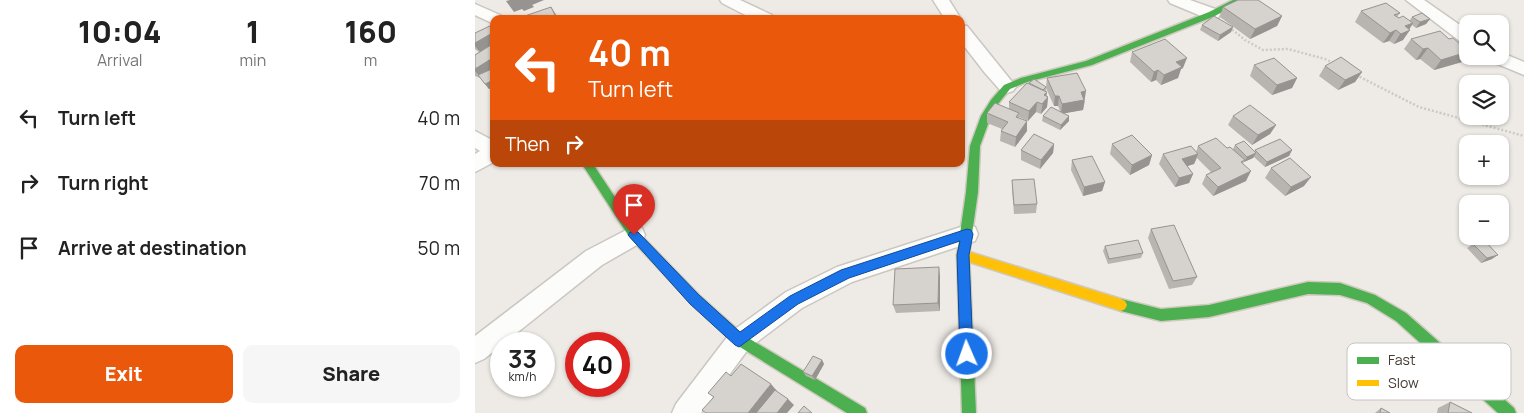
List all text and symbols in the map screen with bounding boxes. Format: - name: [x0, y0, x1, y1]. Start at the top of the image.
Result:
- text: 10:04: [78, 11, 161, 52]
- text: 1: [246, 11, 260, 52]
- text: 160: [344, 11, 397, 52]
- map controls: [1459, 15, 1509, 245]
- button: search: [1459, 15, 1509, 65]
- text: 40 m: [588, 29, 671, 77]
- icon: left: [505, 35, 570, 100]
- text: Arrival: [97, 49, 143, 71]
- text: min: [239, 49, 266, 71]
- text: m: [364, 49, 377, 71]
- text: Turn left: [588, 74, 673, 104]
- button: layers: [1459, 75, 1509, 125]
- icon: left: [15, 104, 43, 132]
- text: Turn left: [58, 105, 136, 131]
- text: 40 m: [417, 105, 460, 131]
- icon: right: [560, 130, 588, 158]
- text: Then: [505, 131, 550, 157]
- button: +: [1459, 135, 1509, 185]
- icon: right: [15, 169, 43, 197]
- text: Turn right: [58, 170, 148, 196]
- text: 70 m: [419, 170, 460, 196]
- pin: [613, 184, 655, 235]
- icon: arrive: [620, 191, 648, 219]
- button: −: [1459, 195, 1509, 245]
- icon: arrive: [15, 234, 43, 262]
- text: Arrive at destination: [58, 235, 247, 261]
- text: 50 m: [418, 235, 460, 261]
- position arrow: [940, 327, 992, 379]
- speed limit sign: 40: [565, 332, 630, 397]
- text: 33: [508, 341, 537, 376]
- legend: [1347, 343, 1511, 400]
- button: Exit: [15, 345, 233, 403]
- button: Share: [243, 345, 460, 403]
- text: Fast: [1388, 350, 1416, 369]
- text: km/h: [509, 368, 536, 385]
- text: Slow: [1388, 373, 1419, 392]

